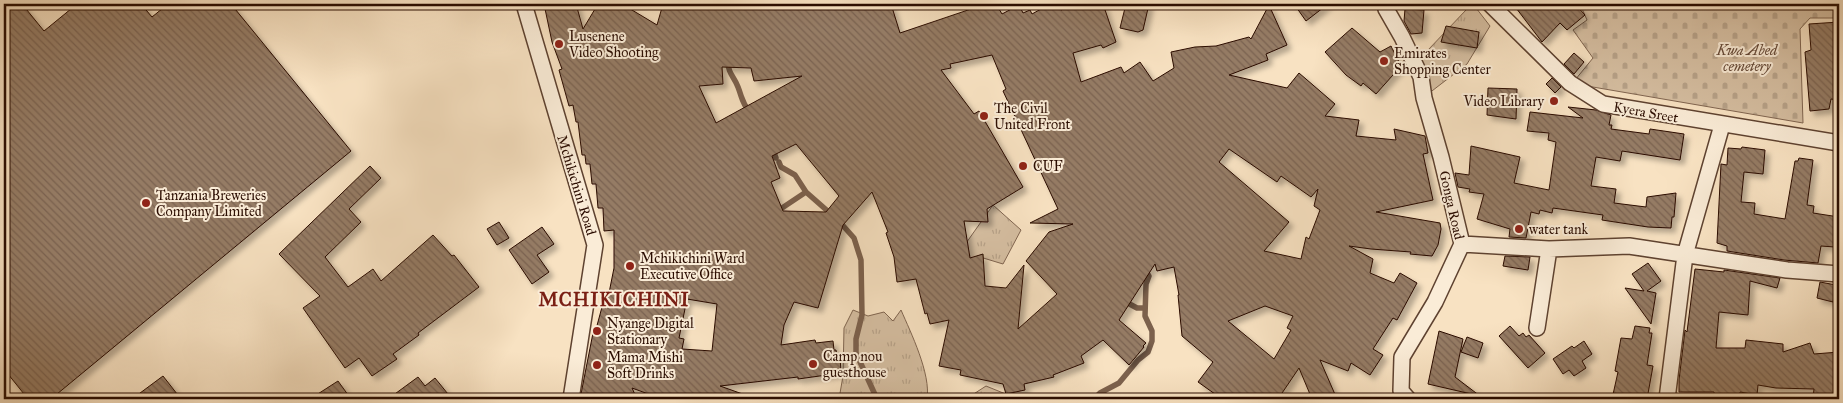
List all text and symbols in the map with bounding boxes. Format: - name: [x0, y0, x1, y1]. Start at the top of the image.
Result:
- place label: Lusenene Video Shooting: [568, 28, 659, 61]
- marker: Lusenene Video Shooting: [553, 38, 565, 50]
- park label: Kwa Abed cemetery: [1716, 42, 1779, 75]
- place label: Emirates Shopping Center: [1394, 45, 1492, 78]
- marker: Emirates Shopping Center: [1378, 55, 1390, 67]
- place label: Video Library: [1463, 93, 1544, 110]
- marker: Video Library: [1548, 95, 1560, 107]
- street label: Kyera Sreet: [1612, 98, 1680, 127]
- place label: The Civil United Front: [994, 100, 1071, 133]
- marker: The Civil United Front: [978, 110, 990, 122]
- street label: Mchikichini Road: [553, 133, 600, 237]
- place label: CUF: [1033, 158, 1063, 175]
- marker: CUF: [1017, 160, 1029, 172]
- street label: Gonga Road: [1435, 169, 1468, 241]
- place label: Tanzania Breweries Company Limited: [156, 187, 266, 220]
- marker: Tanzania Breweries Company Limited: [140, 197, 152, 209]
- place label: water tank: [1529, 221, 1589, 238]
- marker: water tank: [1513, 223, 1525, 235]
- place label: Mchikichini Ward Executive Office: [640, 250, 745, 283]
- marker: Mchikichini Ward Executive Office: [624, 260, 636, 272]
- district label: MCHIKICHINI: [538, 288, 690, 311]
- place label: Nyange Digital Stationary: [607, 315, 694, 348]
- marker: Nyange Digital Stationary: [591, 325, 603, 337]
- place label: Camp nou guesthouse: [823, 348, 886, 381]
- place label: Mama Mishi Soft Drinks: [607, 349, 683, 382]
- marker: Camp nou guesthouse: [807, 358, 819, 370]
- marker: Mama Mishi Soft Drinks: [591, 359, 603, 371]

